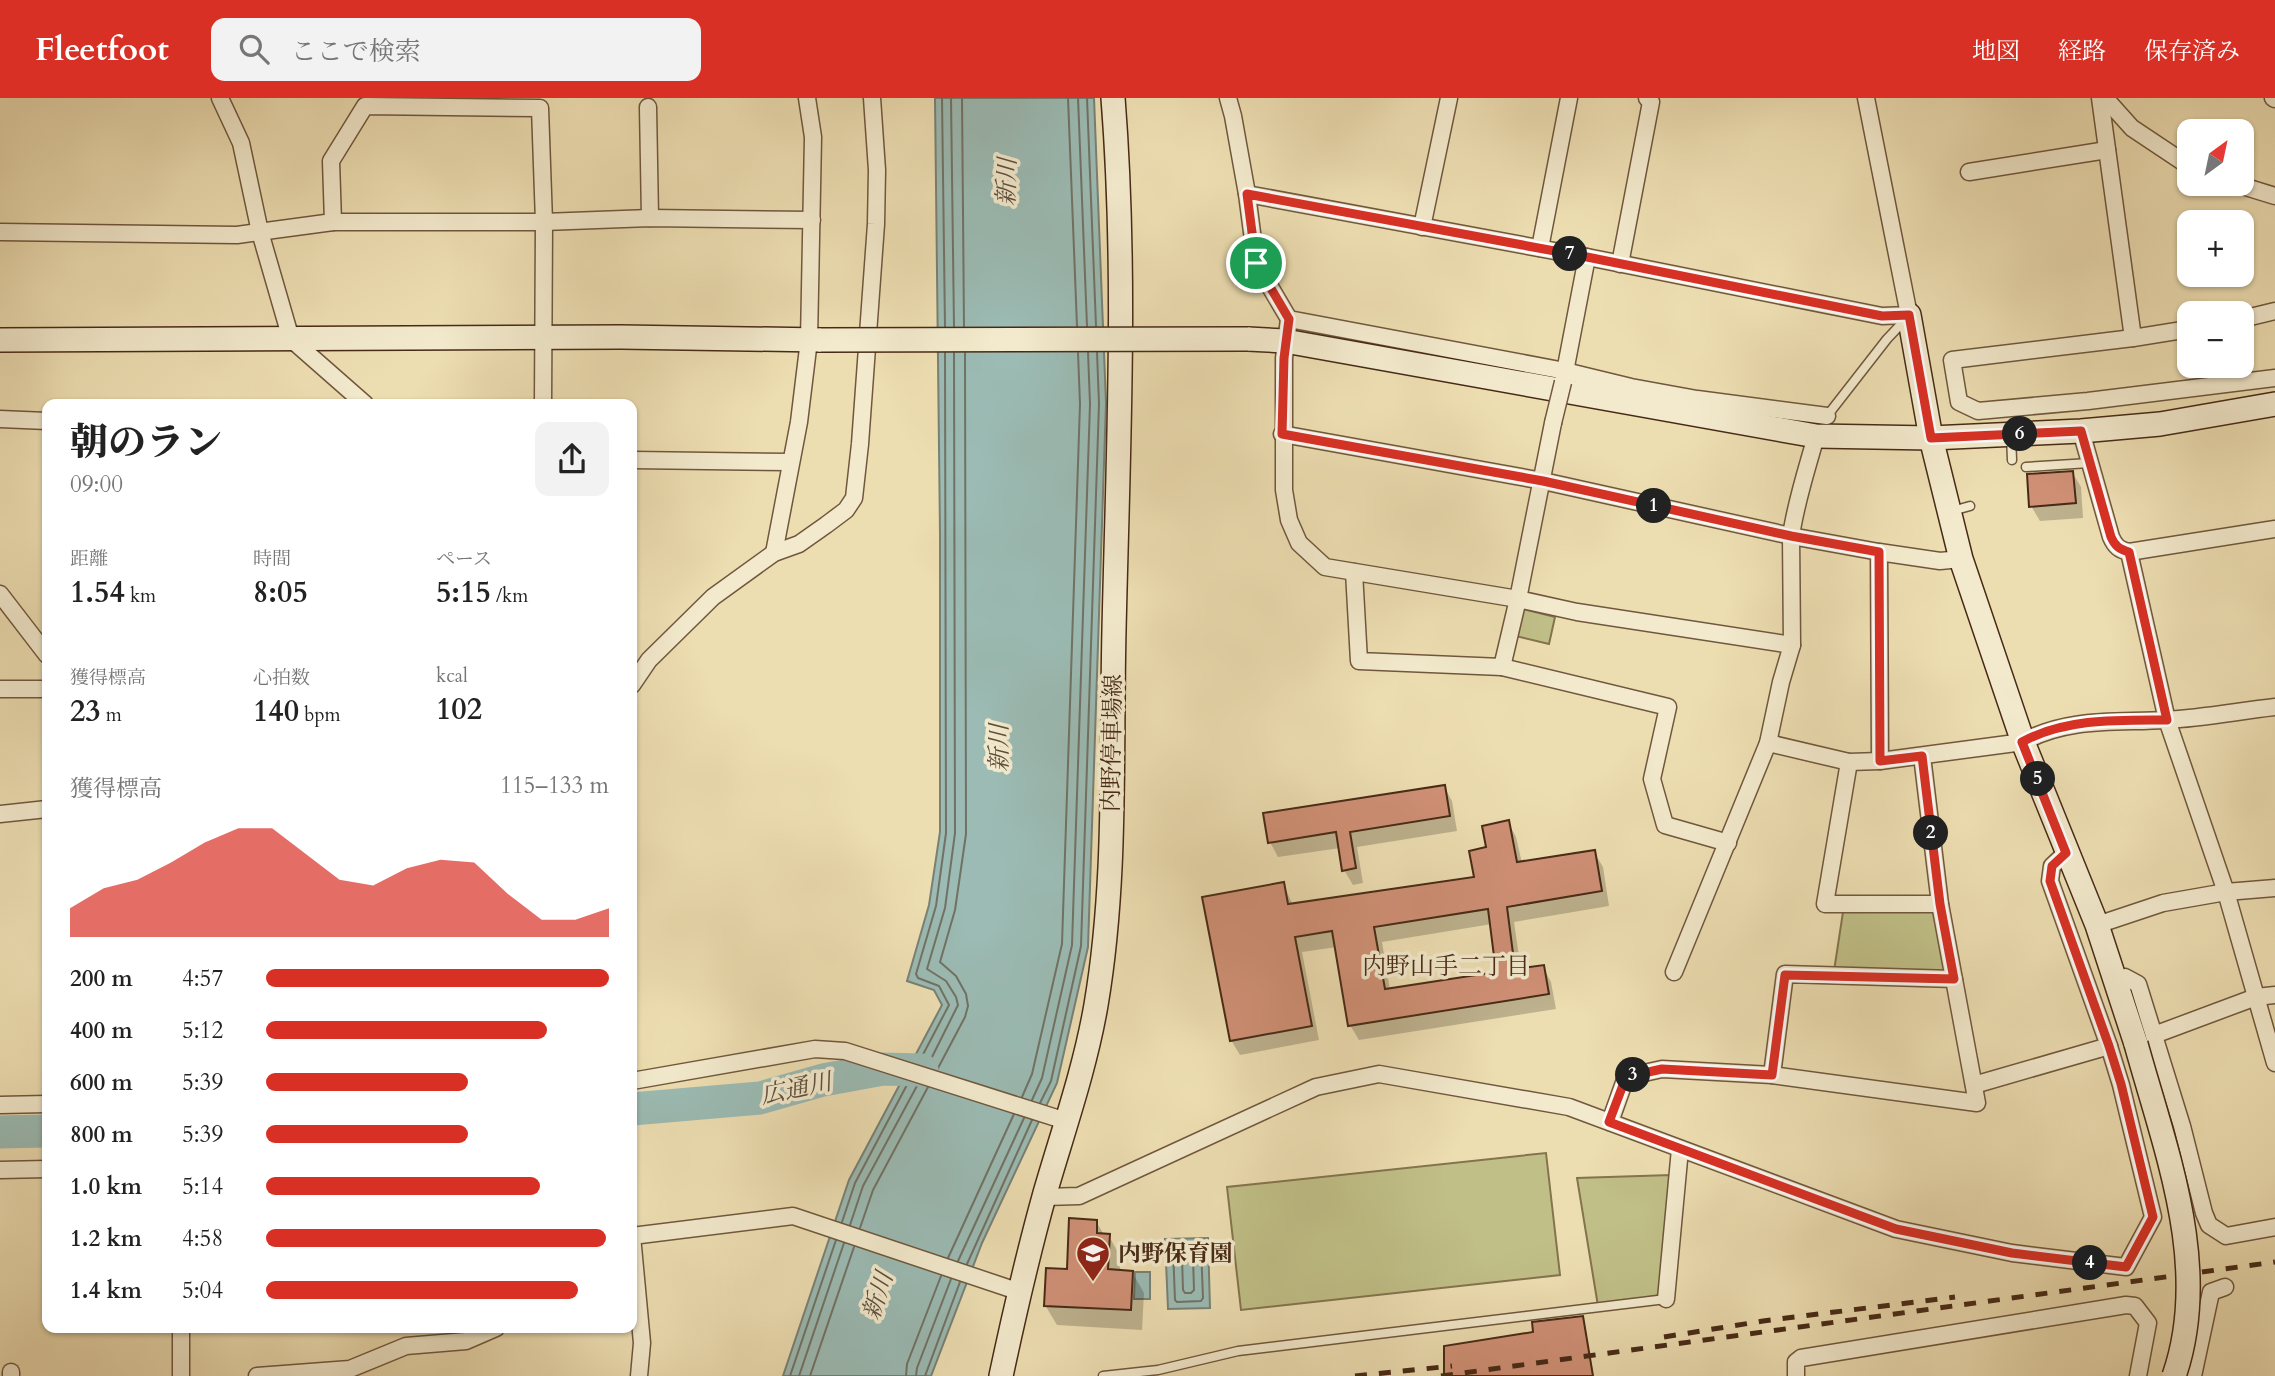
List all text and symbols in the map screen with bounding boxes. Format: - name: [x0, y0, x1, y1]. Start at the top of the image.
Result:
- search box: [211, 18, 701, 81]
- text: Fleetfoot: [35, 27, 169, 72]
- icon: search: [235, 30, 273, 68]
- text: ここで検索: [291, 34, 421, 69]
- text: 地図: [1972, 35, 2020, 68]
- text: 経路: [2058, 35, 2106, 68]
- text: 保存済み: [2144, 35, 2240, 68]
- north arrow: [2177, 119, 2254, 196]
- map controls: [2177, 119, 2254, 378]
- water label: 新川: [990, 154, 1024, 207]
- button: +: [2177, 210, 2254, 287]
- pin: [1226, 233, 1286, 293]
- pin: 7: [1552, 236, 1588, 272]
- text: 7: [1565, 240, 1574, 266]
- icon: arrive: [1237, 244, 1275, 282]
- button: −: [2177, 301, 2254, 378]
- pin: 6: [2002, 416, 2038, 452]
- text: 朝のラン: [70, 417, 222, 469]
- text: 6: [2015, 420, 2024, 446]
- button: share: [535, 422, 609, 496]
- text: 09:00: [70, 469, 123, 500]
- pin: 1: [1636, 488, 1672, 524]
- text: 1: [1649, 492, 1658, 518]
- text: 距離: [70, 546, 108, 572]
- text: 時間: [253, 546, 291, 572]
- text: ペース: [436, 546, 492, 572]
- text: 1.54: [70, 572, 125, 613]
- text: 8:05: [253, 572, 308, 613]
- text: 5:15: [436, 572, 491, 613]
- text: km: [125, 583, 156, 609]
- text: /km: [491, 583, 528, 609]
- text: kcal: [436, 663, 468, 689]
- text: 獲得標高: [70, 665, 146, 691]
- text: 心拍数: [253, 665, 310, 691]
- street label: 内野停車場線: [1095, 674, 1129, 812]
- text: 102: [436, 689, 482, 730]
- text: 23: [70, 691, 101, 732]
- text: 140: [253, 691, 299, 732]
- text: m: [101, 702, 122, 728]
- text: bpm: [299, 702, 341, 728]
- water label: 新川: [983, 721, 1016, 772]
- pin: 5: [2021, 762, 2056, 796]
- text: 5: [2033, 765, 2042, 791]
- text: 115–133 m: [500, 770, 609, 801]
- text: 獲得標高: [70, 773, 162, 804]
- pin: 2: [1913, 816, 1948, 850]
- text: 2: [1926, 819, 1935, 845]
- district label: 内野山手二丁目: [1362, 950, 1530, 983]
- text: 200 m: [70, 963, 133, 994]
- text: 4:57: [182, 963, 223, 994]
- text: 400 m: [70, 1015, 133, 1046]
- text: 5:12: [182, 1015, 223, 1046]
- pin: 3: [1616, 1058, 1650, 1093]
- text: 3: [1628, 1061, 1637, 1087]
- water label: 広通川: [757, 1065, 838, 1113]
- text: 600 m: [70, 1067, 133, 1098]
- text: 5:39: [182, 1067, 223, 1098]
- text: 800 m: [70, 1119, 133, 1150]
- text: 5:39: [182, 1119, 223, 1150]
- text: 1.0 km: [70, 1171, 142, 1202]
- text: 5:14: [182, 1171, 223, 1202]
- text: 1.2 km: [70, 1223, 142, 1254]
- text: 4:58: [182, 1223, 223, 1254]
- school or university icon: 内野保育園: [1074, 1234, 1112, 1283]
- place label: 内野保育園: [1118, 1238, 1233, 1269]
- pin: 4: [2072, 1246, 2108, 1280]
- text: 4: [2085, 1249, 2094, 1275]
- water label: 新川: [855, 1265, 902, 1324]
- text: 1.4 km: [70, 1275, 142, 1306]
- text: 5:04: [182, 1275, 223, 1306]

